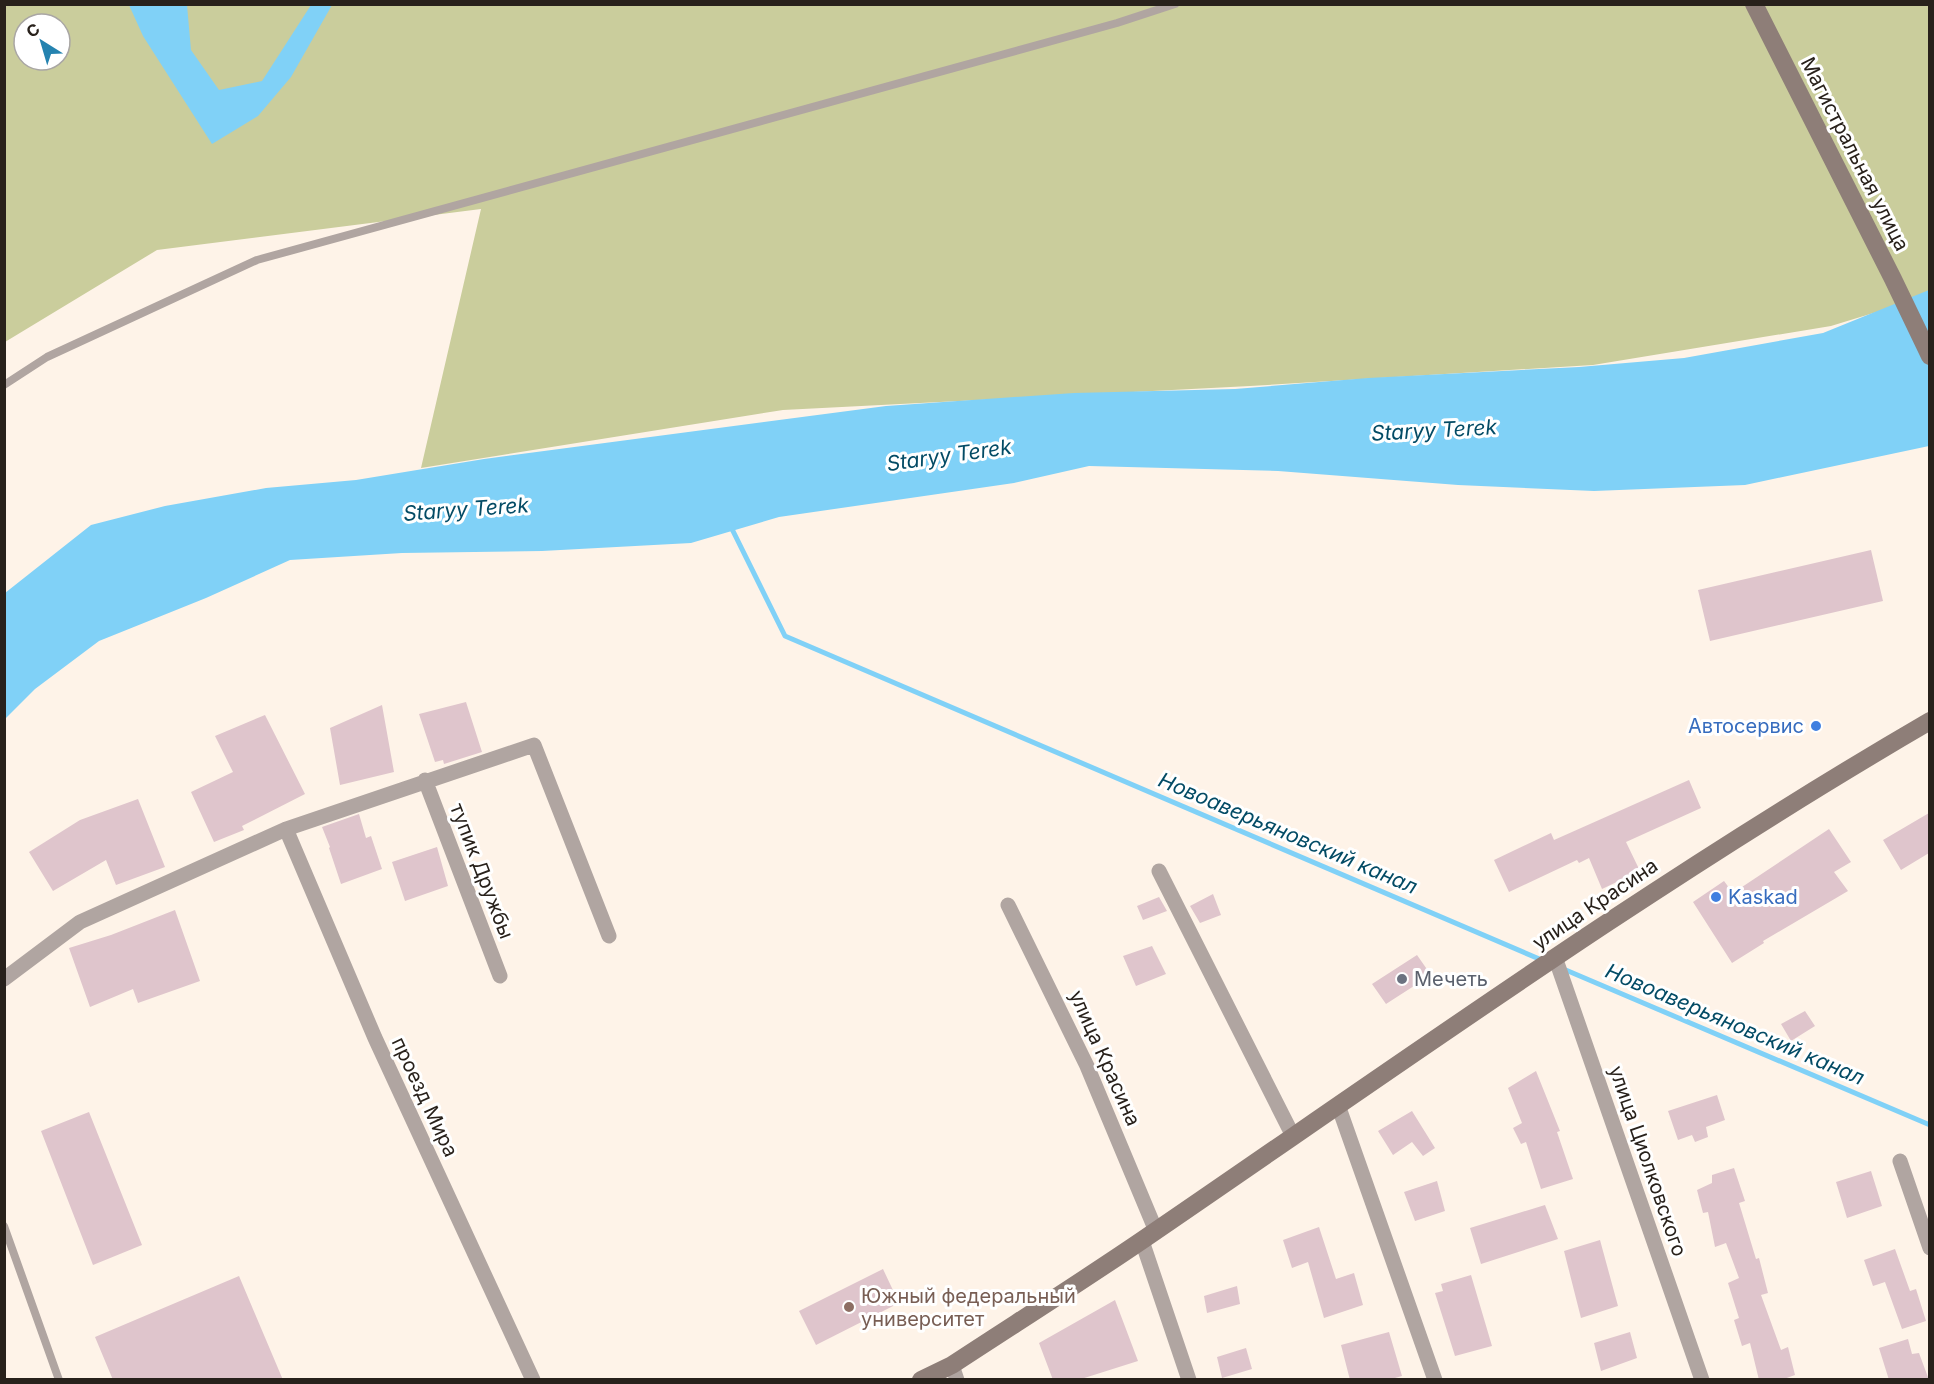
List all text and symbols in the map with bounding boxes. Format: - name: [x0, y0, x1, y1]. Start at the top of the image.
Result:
- north arrow: [12, 12, 72, 72]
- text: С: [22, 18, 44, 42]
- street label: Магистральная улица: [1796, 53, 1914, 255]
- water label: Staryy Terek: [1370, 414, 1498, 446]
- water label: Staryy Terek: [885, 434, 1014, 476]
- water label: Staryy Terek: [402, 492, 530, 526]
- place label: Автосервис: [1688, 714, 1804, 738]
- marker: Автосервис: [1809, 719, 1823, 733]
- water label: Новоаверьяновский канал: [1155, 767, 1421, 899]
- street label: тупик Дружбы: [445, 800, 519, 942]
- street label: улица Красина: [1528, 853, 1662, 955]
- place label: Kaskad: [1728, 885, 1798, 909]
- marker: Kaskad: [1709, 890, 1723, 904]
- water label: Новоаверьяновский канал: [1602, 958, 1868, 1090]
- place label: Мечеть: [1414, 967, 1488, 991]
- marker: Мечеть: [1395, 972, 1409, 986]
- street label: улица Красина: [1064, 986, 1146, 1130]
- street label: проезд Мира: [387, 1033, 463, 1161]
- street label: улица Циолковского: [1604, 1063, 1692, 1259]
- place label: Южный федеральный университет: [861, 1284, 1076, 1331]
- marker: Южный федеральный университет: [842, 1300, 856, 1314]

